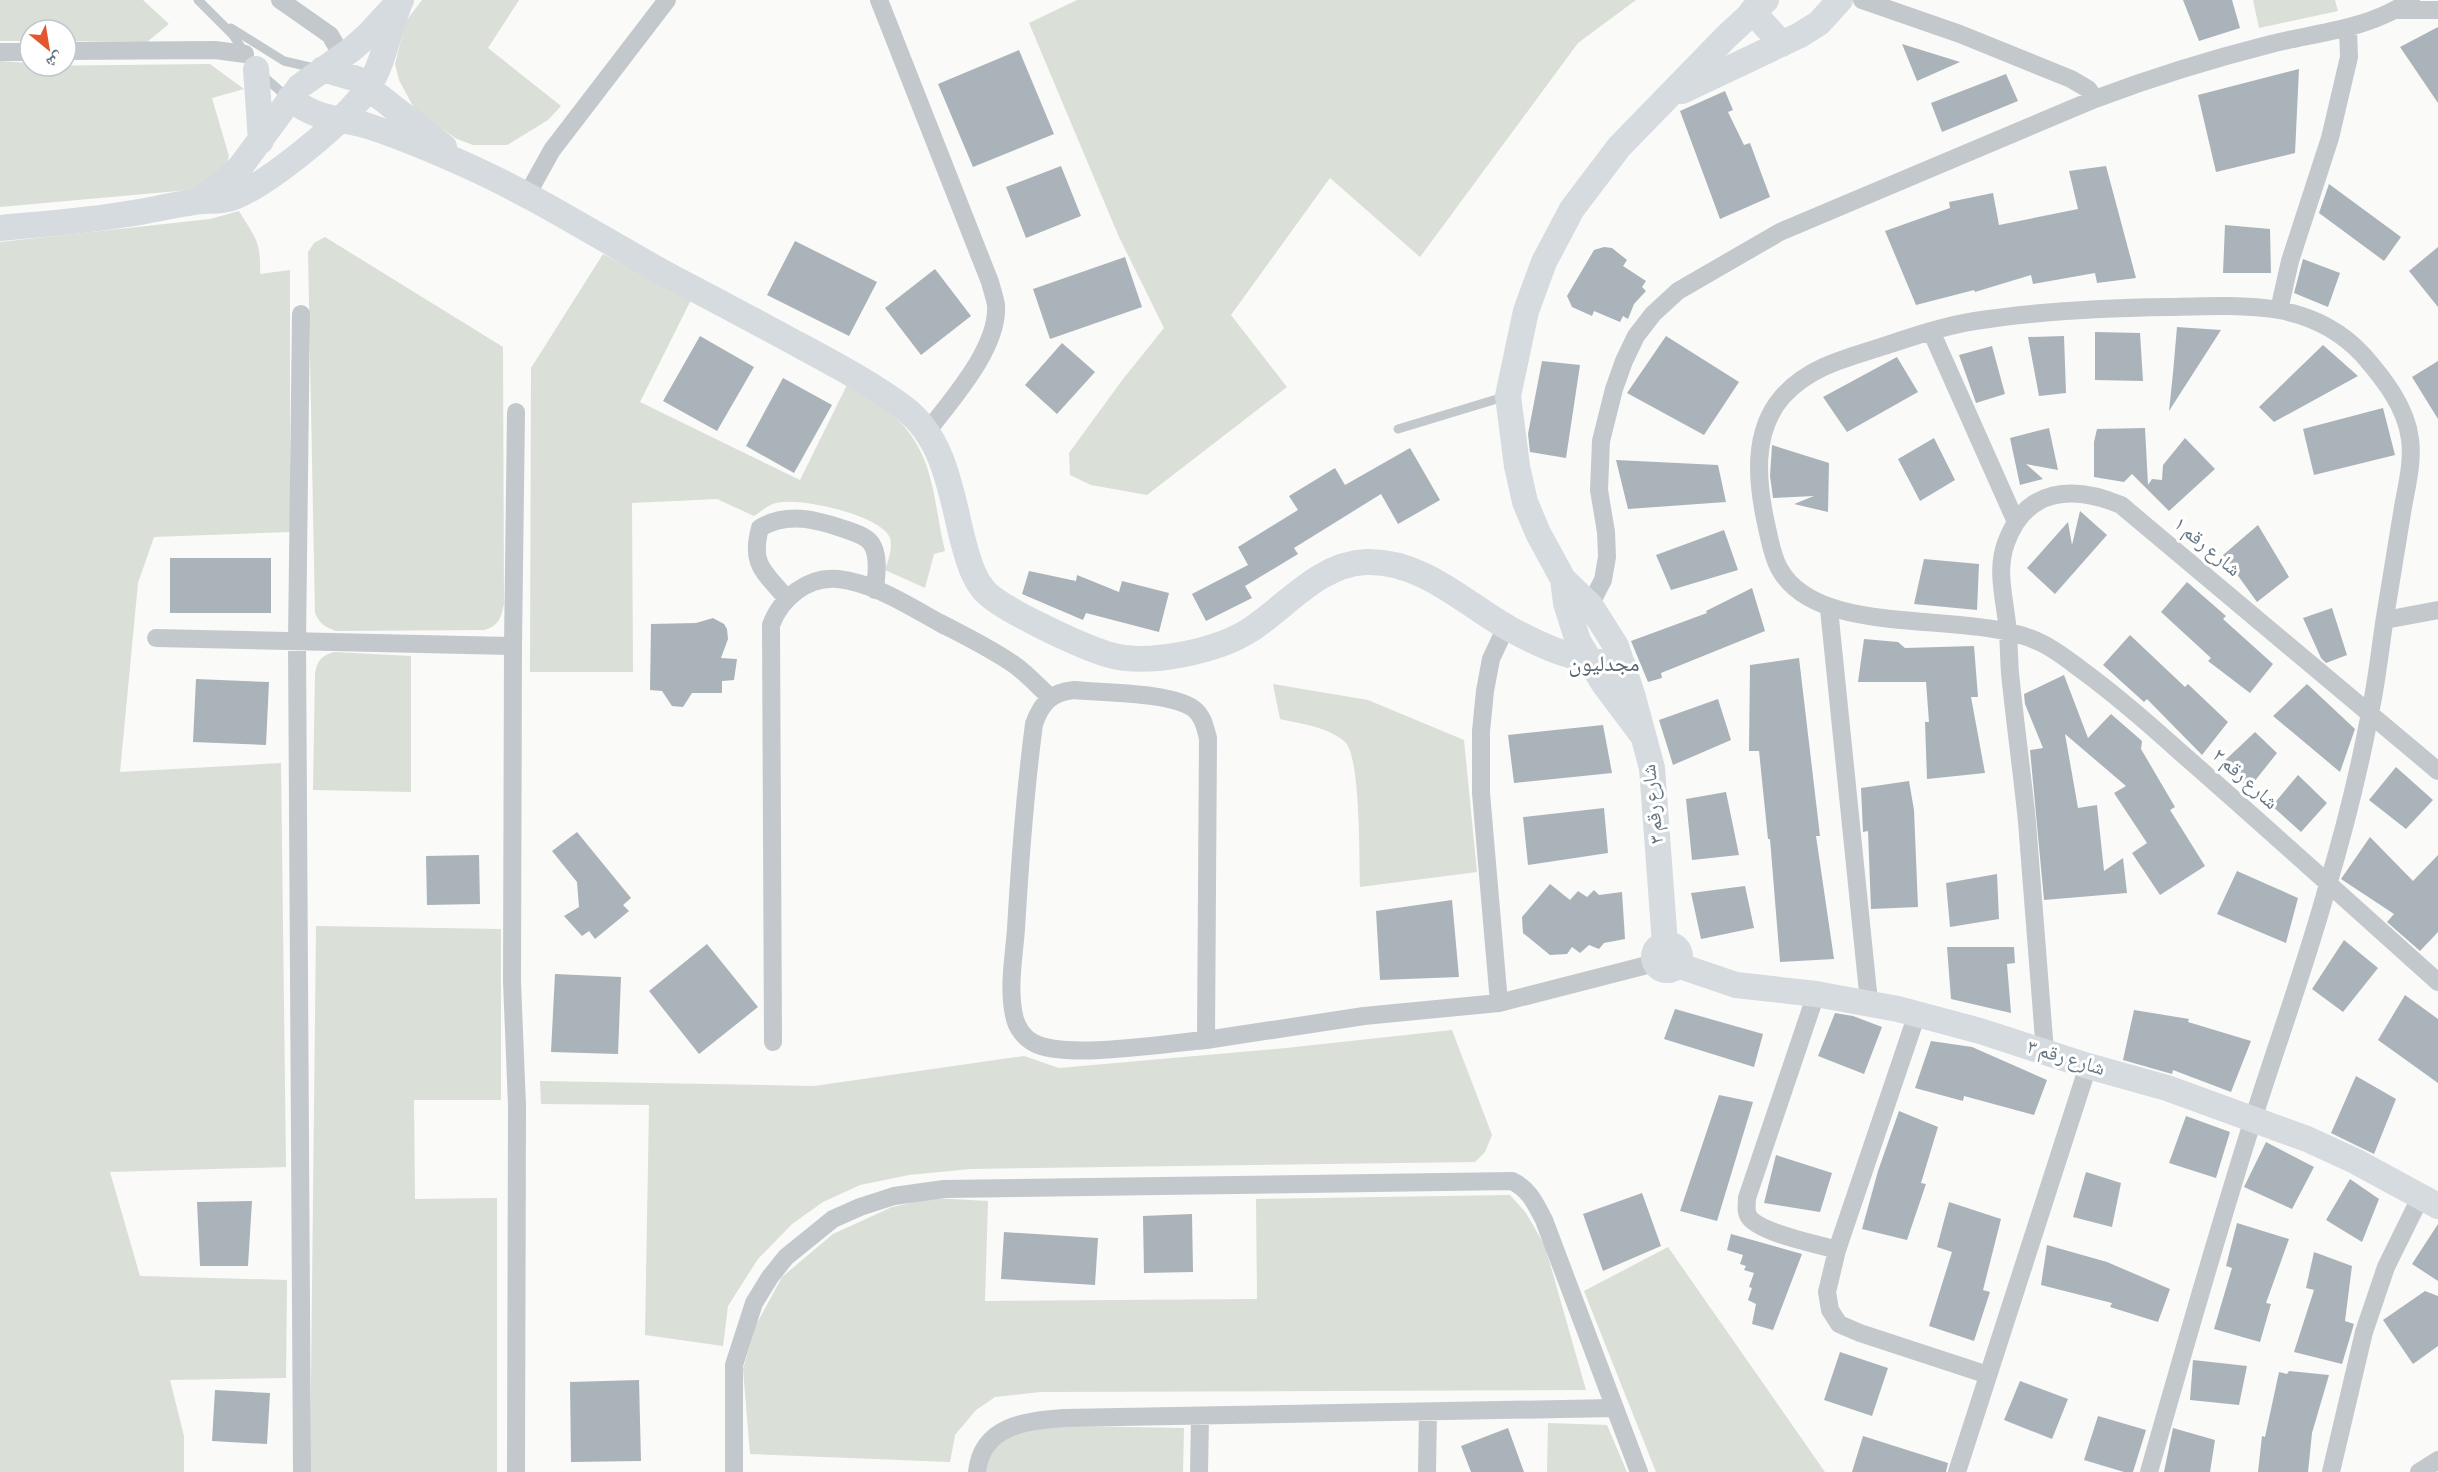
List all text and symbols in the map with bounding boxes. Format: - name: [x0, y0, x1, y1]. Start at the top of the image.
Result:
- north arrow: [18, 18, 78, 78]
- text: ش: [43, 47, 67, 72]
- street label: شارع رقم ١: [2168, 512, 2245, 583]
- district label: مجدليون: [1569, 651, 1639, 678]
- street label: شارع رقم ٢: [2207, 743, 2283, 815]
- street label: شارع رقم ٣: [1637, 763, 1670, 845]
- street label: شارع رقم ٣: [2024, 1035, 2108, 1082]

